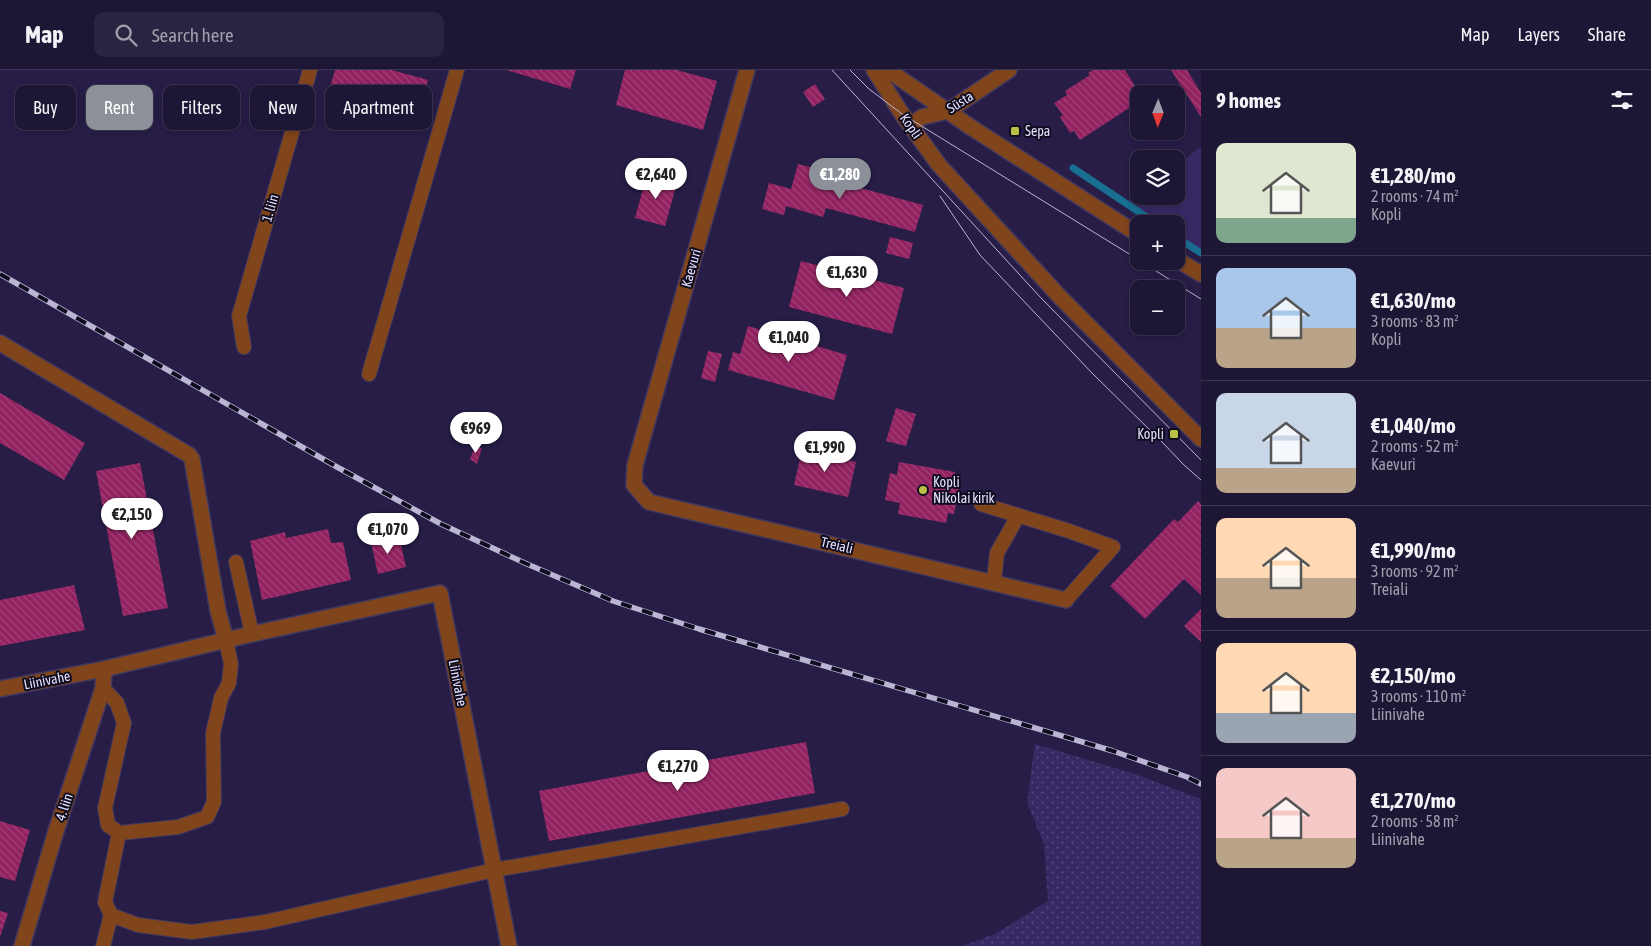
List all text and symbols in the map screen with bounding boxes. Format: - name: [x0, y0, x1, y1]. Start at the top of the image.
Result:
- search box: [94, 12, 444, 57]
- text: Map: [25, 21, 64, 48]
- icon: search: [112, 21, 140, 49]
- text: Search here: [152, 24, 234, 46]
- text: Map: [1460, 24, 1489, 45]
- text: Layers: [1517, 24, 1560, 45]
- text: Share: [1588, 24, 1626, 45]
- chip: Buy: [15, 85, 76, 130]
- chip: Rent: [86, 85, 153, 130]
- chip: Filters: [163, 85, 240, 130]
- chip: New: [250, 85, 315, 130]
- chip: Apartment: [325, 85, 432, 130]
- north arrow: [1130, 85, 1185, 140]
- map controls: [1130, 85, 1185, 335]
- icon: filters: [1608, 86, 1636, 114]
- street label: Süsta: [944, 88, 976, 116]
- text: 9 homes: [1216, 88, 1281, 112]
- street label: Kopli: [897, 110, 925, 142]
- place label: Sepa: [1025, 123, 1050, 139]
- marker: Sepa: [1009, 125, 1021, 137]
- button: layers: [1130, 150, 1185, 205]
- pin: €2,640: [615, 158, 697, 200]
- pin: €1,280: [799, 158, 881, 200]
- icon: home: [1256, 163, 1316, 223]
- text: €1,280/mo: [1371, 163, 1456, 187]
- text: €2,640: [636, 165, 676, 183]
- text: €1,280: [820, 165, 860, 183]
- text: 2 rooms · 74 m²: [1371, 187, 1459, 205]
- street label: 1. liin: [258, 192, 282, 224]
- text: Kopli: [1371, 205, 1402, 223]
- button: +: [1130, 215, 1185, 270]
- street label: Kaevuri: [678, 247, 704, 289]
- pin: €1,630: [806, 256, 888, 298]
- text: €1,630: [827, 263, 867, 281]
- button: −: [1130, 280, 1185, 335]
- icon: home: [1256, 288, 1316, 348]
- text: €1,630/mo: [1371, 288, 1456, 312]
- text: 3 rooms · 83 m²: [1371, 312, 1459, 330]
- pin: €1,040: [748, 320, 830, 363]
- text: €1,040: [769, 328, 809, 346]
- text: Kopli: [1371, 330, 1402, 348]
- pin: €969: [446, 412, 506, 454]
- icon: home: [1256, 413, 1316, 473]
- text: €1,040/mo: [1371, 413, 1456, 437]
- text: €969: [461, 419, 491, 437]
- place label: Kopli: [1137, 426, 1164, 442]
- marker: Kopli: [1168, 428, 1180, 440]
- pin: €1,990: [784, 430, 866, 473]
- text: 2 rooms · 52 m²: [1371, 437, 1459, 455]
- text: €1,990: [805, 438, 845, 456]
- text: Kaevuri: [1371, 455, 1416, 473]
- place label: Kopli Nikolai kirik: [933, 474, 995, 506]
- marker: Kopli Nikolai kirik: [917, 484, 929, 496]
- pin: €2,150: [91, 498, 173, 540]
- text: €2,150: [112, 505, 152, 523]
- pin: €1,070: [347, 512, 429, 555]
- text: €1,070: [368, 520, 408, 538]
- street label: Treiali: [819, 534, 855, 556]
- icon: home: [1256, 538, 1316, 598]
- text: €1,990/mo: [1371, 538, 1456, 562]
- text: 3 rooms · 92 m²: [1371, 562, 1459, 580]
- text: Treiali: [1371, 580, 1408, 598]
- street label: Liinivahe: [446, 658, 470, 708]
- icon: home: [1256, 663, 1316, 723]
- text: €2,150/mo: [1371, 663, 1456, 687]
- street label: Liinivahe: [22, 668, 72, 692]
- text: 3 rooms · 110 m²: [1371, 687, 1466, 705]
- text: Liinivahe: [1371, 705, 1425, 723]
- pin: €1,270: [637, 750, 719, 792]
- text: €1,270: [658, 757, 698, 775]
- icon: home: [1256, 788, 1316, 848]
- text: €1,270/mo: [1371, 788, 1456, 812]
- street label: 4. liin: [52, 791, 76, 823]
- text: 2 rooms · 58 m²: [1371, 812, 1459, 830]
- text: Liinivahe: [1371, 830, 1425, 848]

